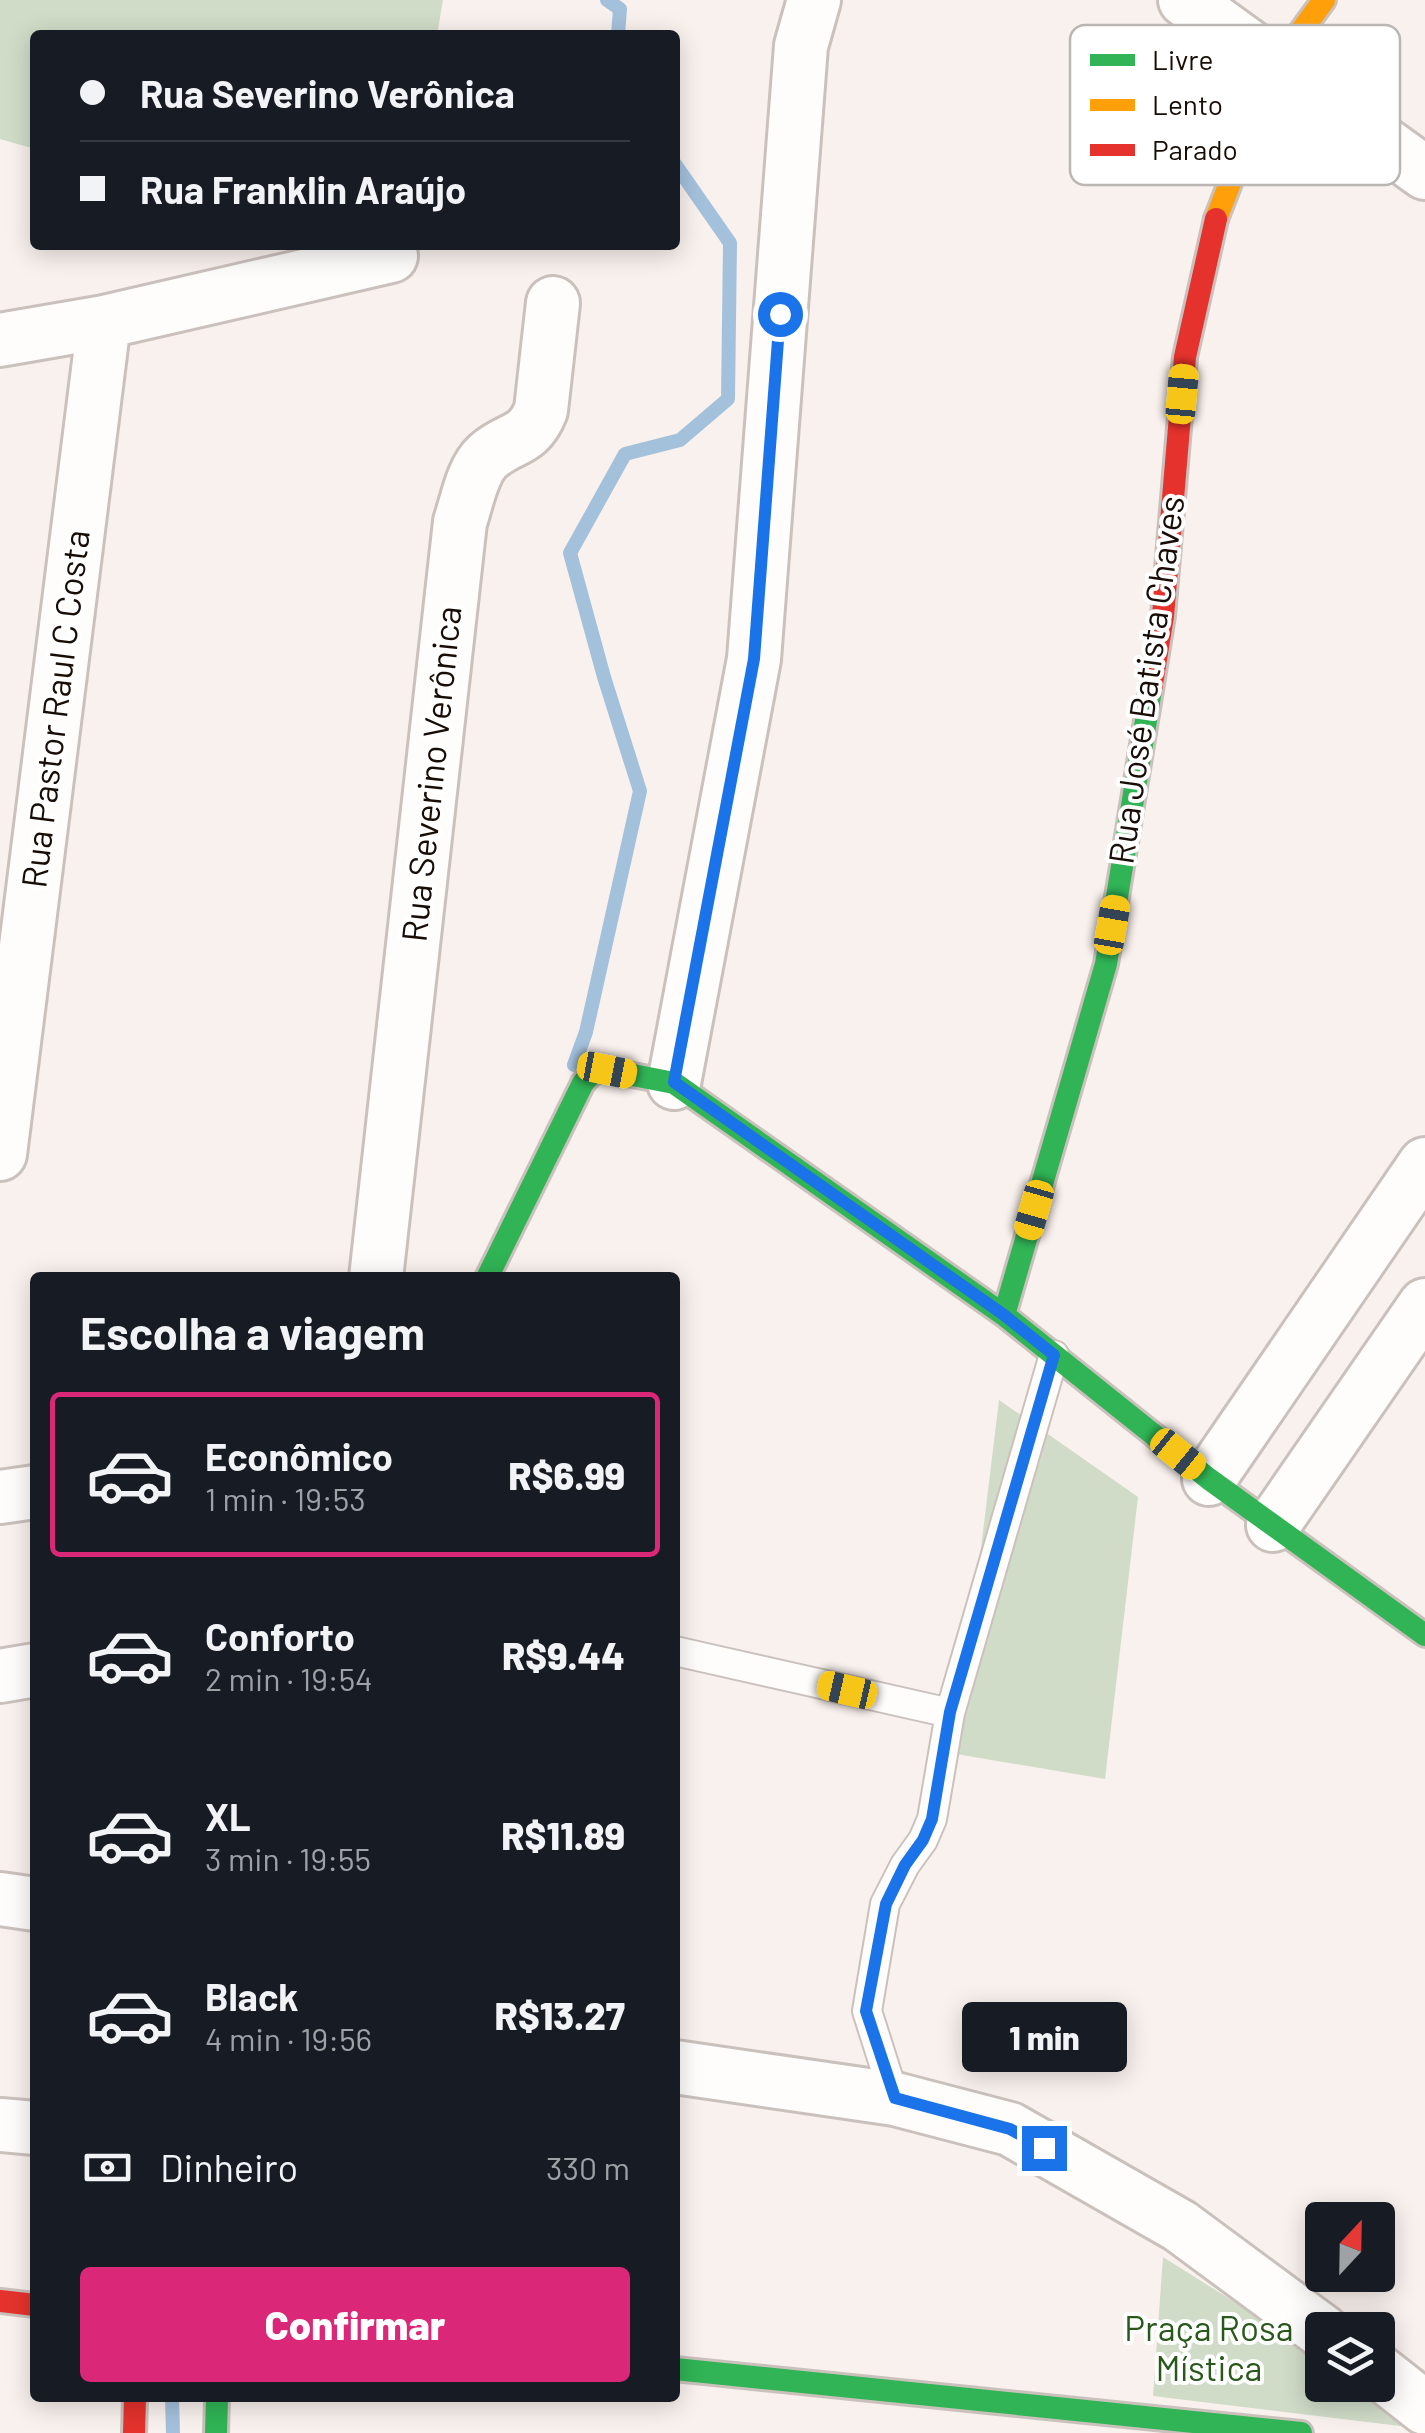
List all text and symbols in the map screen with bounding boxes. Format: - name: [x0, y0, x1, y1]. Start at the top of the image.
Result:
- legend: [1070, 25, 1400, 185]
- text: Livre: [1152, 42, 1213, 76]
- text: Rua Severino Verônica: [140, 70, 515, 116]
- text: Lento: [1152, 87, 1223, 121]
- text: Parado: [1152, 132, 1238, 166]
- text: Rua Franklin Araújo: [140, 166, 466, 212]
- route start: [758, 292, 803, 337]
- car: [1164, 363, 1200, 425]
- street label: Rua José Batista Chaves: [1098, 493, 1192, 867]
- street label: Rua Pastor Raul C Costa: [11, 527, 97, 890]
- street label: Rua Severino Verônica: [391, 604, 469, 944]
- car: [1092, 893, 1132, 957]
- car: [575, 1050, 639, 1090]
- car: [1011, 1177, 1057, 1243]
- text: Escolha a viagem: [80, 1305, 425, 1359]
- car: [1145, 1423, 1211, 1485]
- icon: car: [85, 1430, 175, 1520]
- text: Econômico: [205, 1433, 393, 1479]
- text: R$6.99: [508, 1452, 625, 1498]
- text: 1 min · 19:53: [205, 1479, 366, 1517]
- icon: car: [85, 1610, 175, 1700]
- text: Conforto: [205, 1613, 355, 1659]
- text: R$9.44: [502, 1632, 625, 1678]
- text: 2 min · 19:54: [205, 1659, 373, 1697]
- car: [814, 1669, 880, 1711]
- icon: car: [85, 1790, 175, 1880]
- text: XL: [205, 1793, 251, 1839]
- text: R$11.89: [501, 1812, 625, 1858]
- text: 3 min · 19:55: [205, 1839, 371, 1877]
- icon: car: [85, 1970, 175, 2060]
- text: Black: [205, 1973, 299, 2019]
- text: R$13.27: [495, 1992, 625, 2038]
- callout: 1 min: [962, 2003, 1126, 2073]
- text: 1 min: [1009, 2018, 1080, 2056]
- text: 4 min · 19:56: [205, 2019, 372, 2057]
- route end: [1022, 2126, 1067, 2171]
- icon: cash: [80, 2140, 135, 2195]
- text: Dinheiro: [160, 2144, 298, 2190]
- text: 330 m: [546, 2148, 630, 2186]
- north arrow: [1305, 2202, 1395, 2292]
- map controls: [1305, 2202, 1395, 2402]
- button: Confirmar: [80, 2267, 630, 2382]
- park label: Praça Rosa Mística: [1124, 2306, 1294, 2388]
- button: layers: [1305, 2312, 1395, 2402]

